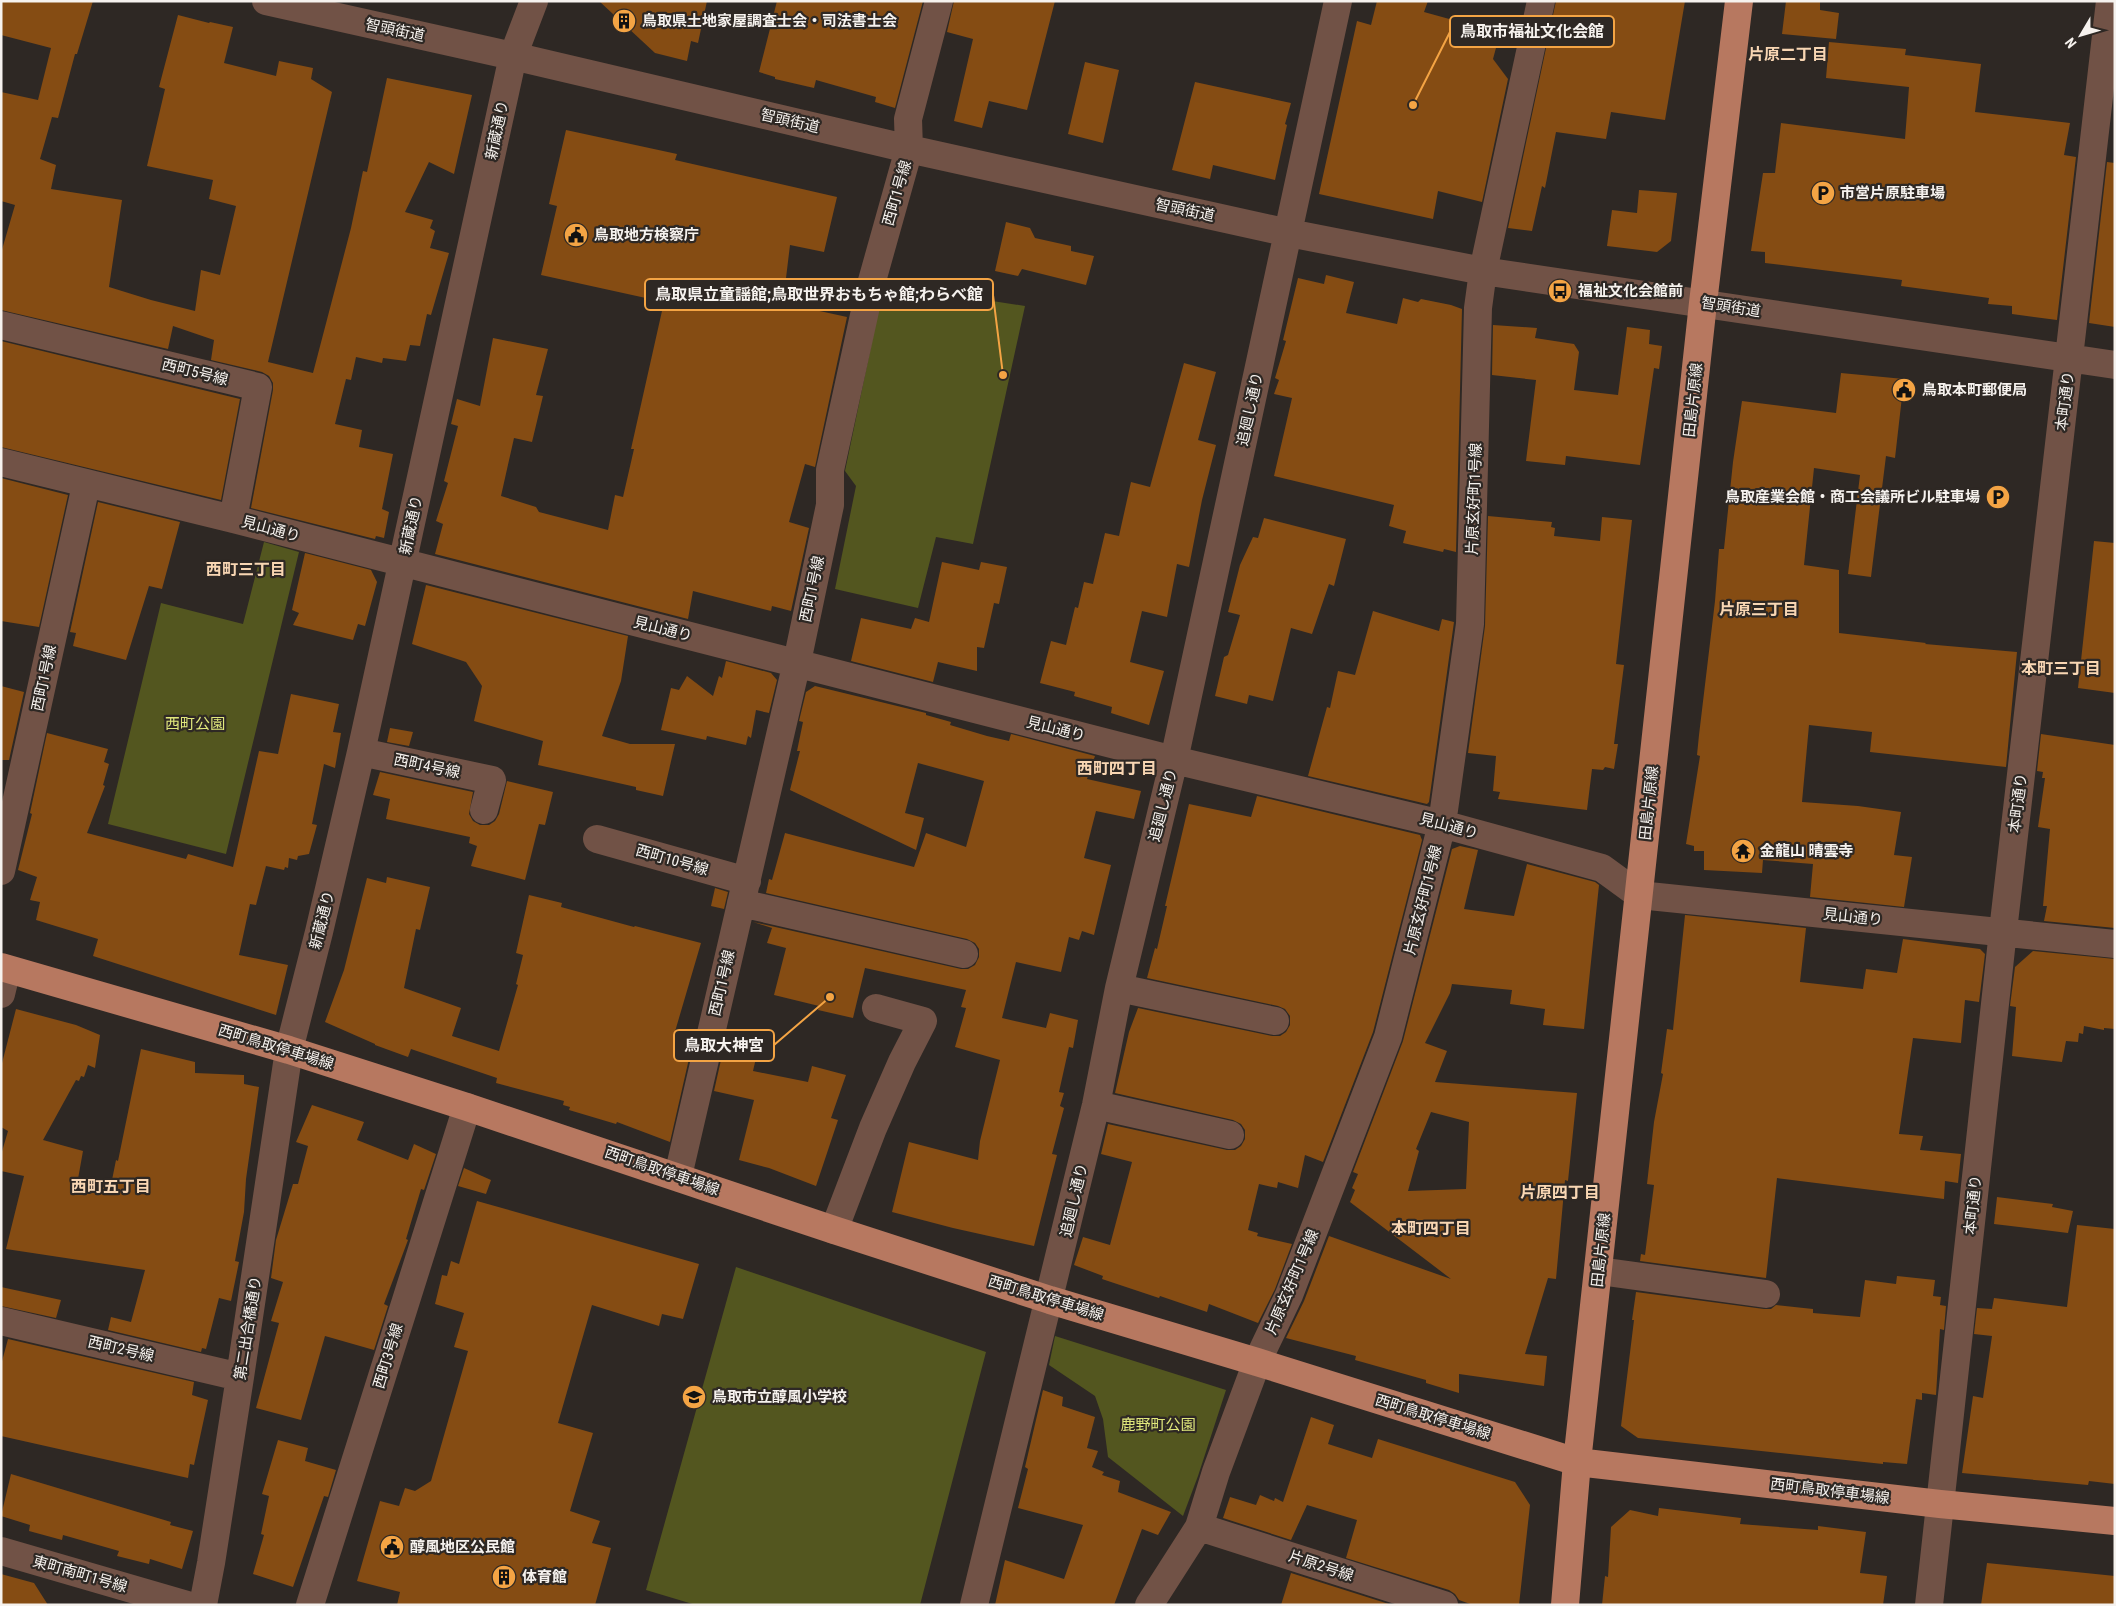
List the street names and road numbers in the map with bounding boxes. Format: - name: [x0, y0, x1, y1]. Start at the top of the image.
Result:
- street label: 智頭街道: [364, 15, 426, 45]
- street label: 新蔵通り: [482, 99, 512, 161]
- street label: 智頭街道: [759, 105, 821, 137]
- street label: 西町1号線: [879, 158, 915, 228]
- street label: 智頭街道: [1154, 195, 1216, 225]
- street label: 智頭街道: [1700, 293, 1762, 321]
- street label: 西町5号線: [160, 355, 230, 389]
- street label: 田島片原線: [1680, 362, 1706, 438]
- street label: 追廻し通り: [1233, 370, 1267, 448]
- street label: 本町通り: [2052, 370, 2078, 432]
- street label: 片原玄好町1号線: [1463, 443, 1485, 555]
- street label: 新蔵通り: [396, 494, 426, 556]
- street label: 見山通り: [240, 513, 302, 545]
- street label: 西町1号線: [796, 554, 828, 624]
- street label: 見山通り: [632, 613, 694, 645]
- street label: 西町1号線: [28, 643, 60, 713]
- street label: 見山通り: [1025, 713, 1087, 745]
- street label: 西町4号線: [392, 750, 462, 782]
- street label: 田島片原線: [1636, 765, 1662, 841]
- street label: 追廻し通り: [1145, 766, 1181, 844]
- street label: 本町通り: [2005, 772, 2031, 834]
- street label: 見山通り: [1418, 810, 1480, 842]
- street label: 西町10号線: [634, 841, 710, 879]
- street label: 片原玄好町1号線: [1401, 843, 1445, 957]
- street label: 新蔵通り: [306, 889, 338, 951]
- street label: 見山通り: [1822, 905, 1884, 929]
- street label: 西町1号線: [706, 948, 738, 1018]
- street label: 西町鳥取停車場線: [216, 1021, 336, 1073]
- street label: 西町鳥取停車場線: [602, 1143, 722, 1199]
- street label: 追廻し通り: [1057, 1161, 1091, 1239]
- street label: 本町通り: [1961, 1174, 1985, 1236]
- street label: 田島片原線: [1588, 1212, 1614, 1288]
- street label: 片原玄好町1号線: [1262, 1227, 1322, 1337]
- street label: 西町鳥取停車場線: [986, 1272, 1106, 1324]
- street label: 第二出合橋通り: [231, 1275, 265, 1381]
- street label: 西町3号線: [370, 1321, 406, 1391]
- street label: 西町2号線: [86, 1333, 156, 1365]
- street label: 西町鳥取停車場線: [1373, 1391, 1493, 1443]
- street label: 西町鳥取停車場線: [1769, 1475, 1891, 1507]
- street label: 片原2号線: [1286, 1547, 1356, 1585]
- street label: 東町南町1号線: [31, 1552, 129, 1596]

